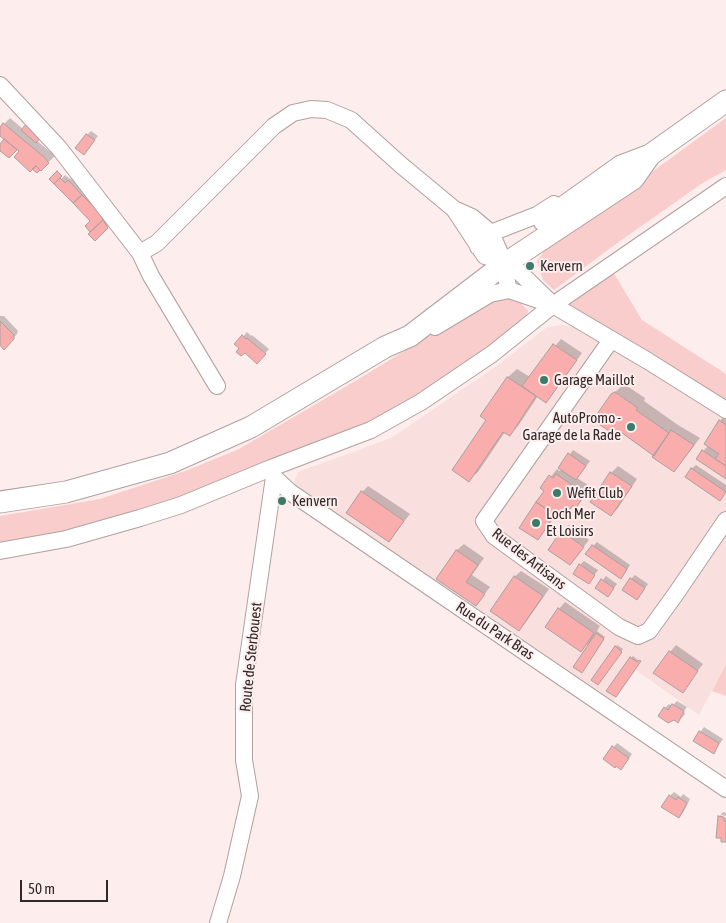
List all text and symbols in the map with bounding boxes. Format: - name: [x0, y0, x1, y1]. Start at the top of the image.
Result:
- place label: Kervern: [540, 257, 583, 275]
- marker: Kervern: [524, 260, 536, 272]
- place label: Garage Maillot: [554, 371, 635, 389]
- marker: Garage Maillot: [538, 374, 550, 386]
- place label: AutoPromo - Garage de la Rade: [523, 409, 621, 444]
- marker: AutoPromo - Garage de la Rade: [625, 421, 637, 433]
- place label: Wefit Club: [567, 484, 623, 502]
- marker: Wefit Club: [551, 487, 563, 499]
- place label: Kenvern: [292, 492, 338, 510]
- marker: Kenvern: [276, 495, 288, 507]
- place label: Loch Mer Et Loisirs: [546, 505, 595, 540]
- marker: Loch Mer Et Loisirs: [530, 517, 542, 529]
- street label: Rue des Artisans: [488, 524, 570, 594]
- street label: Rue du Park Bras: [452, 598, 538, 664]
- street label: Route de Sterbouest: [236, 601, 266, 713]
- scale bar: [22, 870, 110, 902]
- text: 50 m: [28, 880, 55, 897]

